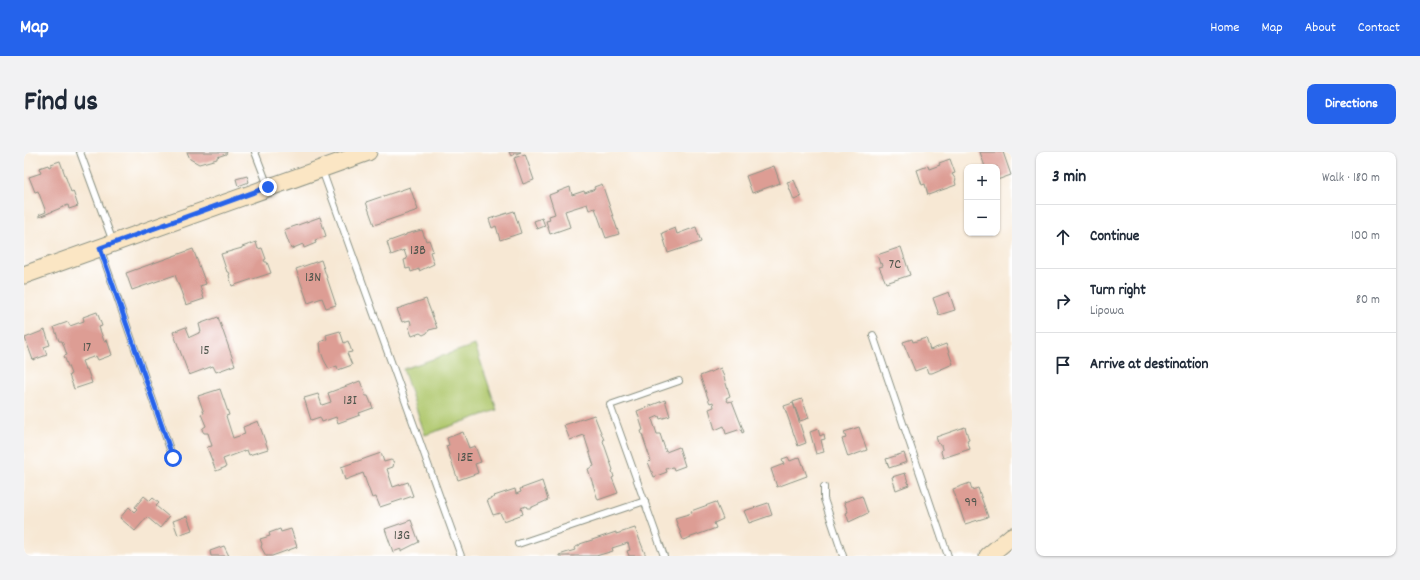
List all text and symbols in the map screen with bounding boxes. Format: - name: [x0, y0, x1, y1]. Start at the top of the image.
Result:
- text: Map: [20, 15, 49, 42]
- text: Home: [1210, 18, 1239, 38]
- text: Map: [1261, 18, 1283, 38]
- text: About: [1305, 18, 1336, 38]
- text: Contact: [1358, 18, 1400, 38]
- text: Find us: [24, 84, 98, 124]
- button: Directions: [1307, 84, 1396, 124]
- map controls: [964, 164, 1000, 236]
- button: +: [964, 164, 1000, 200]
- text: 3 min: [1052, 166, 1086, 190]
- text: Walk · 180 m: [1322, 169, 1380, 188]
- route end: [259, 178, 277, 196]
- button: −: [964, 200, 1000, 236]
- icon: ahead: [1052, 226, 1074, 248]
- text: Continue: [1090, 226, 1139, 248]
- text: 100 m: [1351, 227, 1380, 246]
- house number: 13B: [410, 241, 426, 261]
- house number: 7C: [889, 255, 901, 275]
- house number: 13N: [305, 268, 321, 288]
- text: Turn right: [1090, 280, 1146, 302]
- icon: right: [1052, 290, 1074, 312]
- text: 80 m: [1356, 291, 1380, 310]
- text: Lipowa: [1090, 302, 1124, 321]
- house number: 17: [83, 338, 91, 358]
- house number: 15: [200, 341, 210, 361]
- icon: arrive: [1052, 354, 1074, 376]
- text: Arrive at destination: [1090, 354, 1208, 376]
- house number: 13I: [343, 391, 357, 411]
- house number: 13E: [457, 448, 473, 468]
- route start: [164, 449, 182, 467]
- house number: 99: [965, 493, 977, 513]
- house number: 13G: [394, 526, 410, 546]

